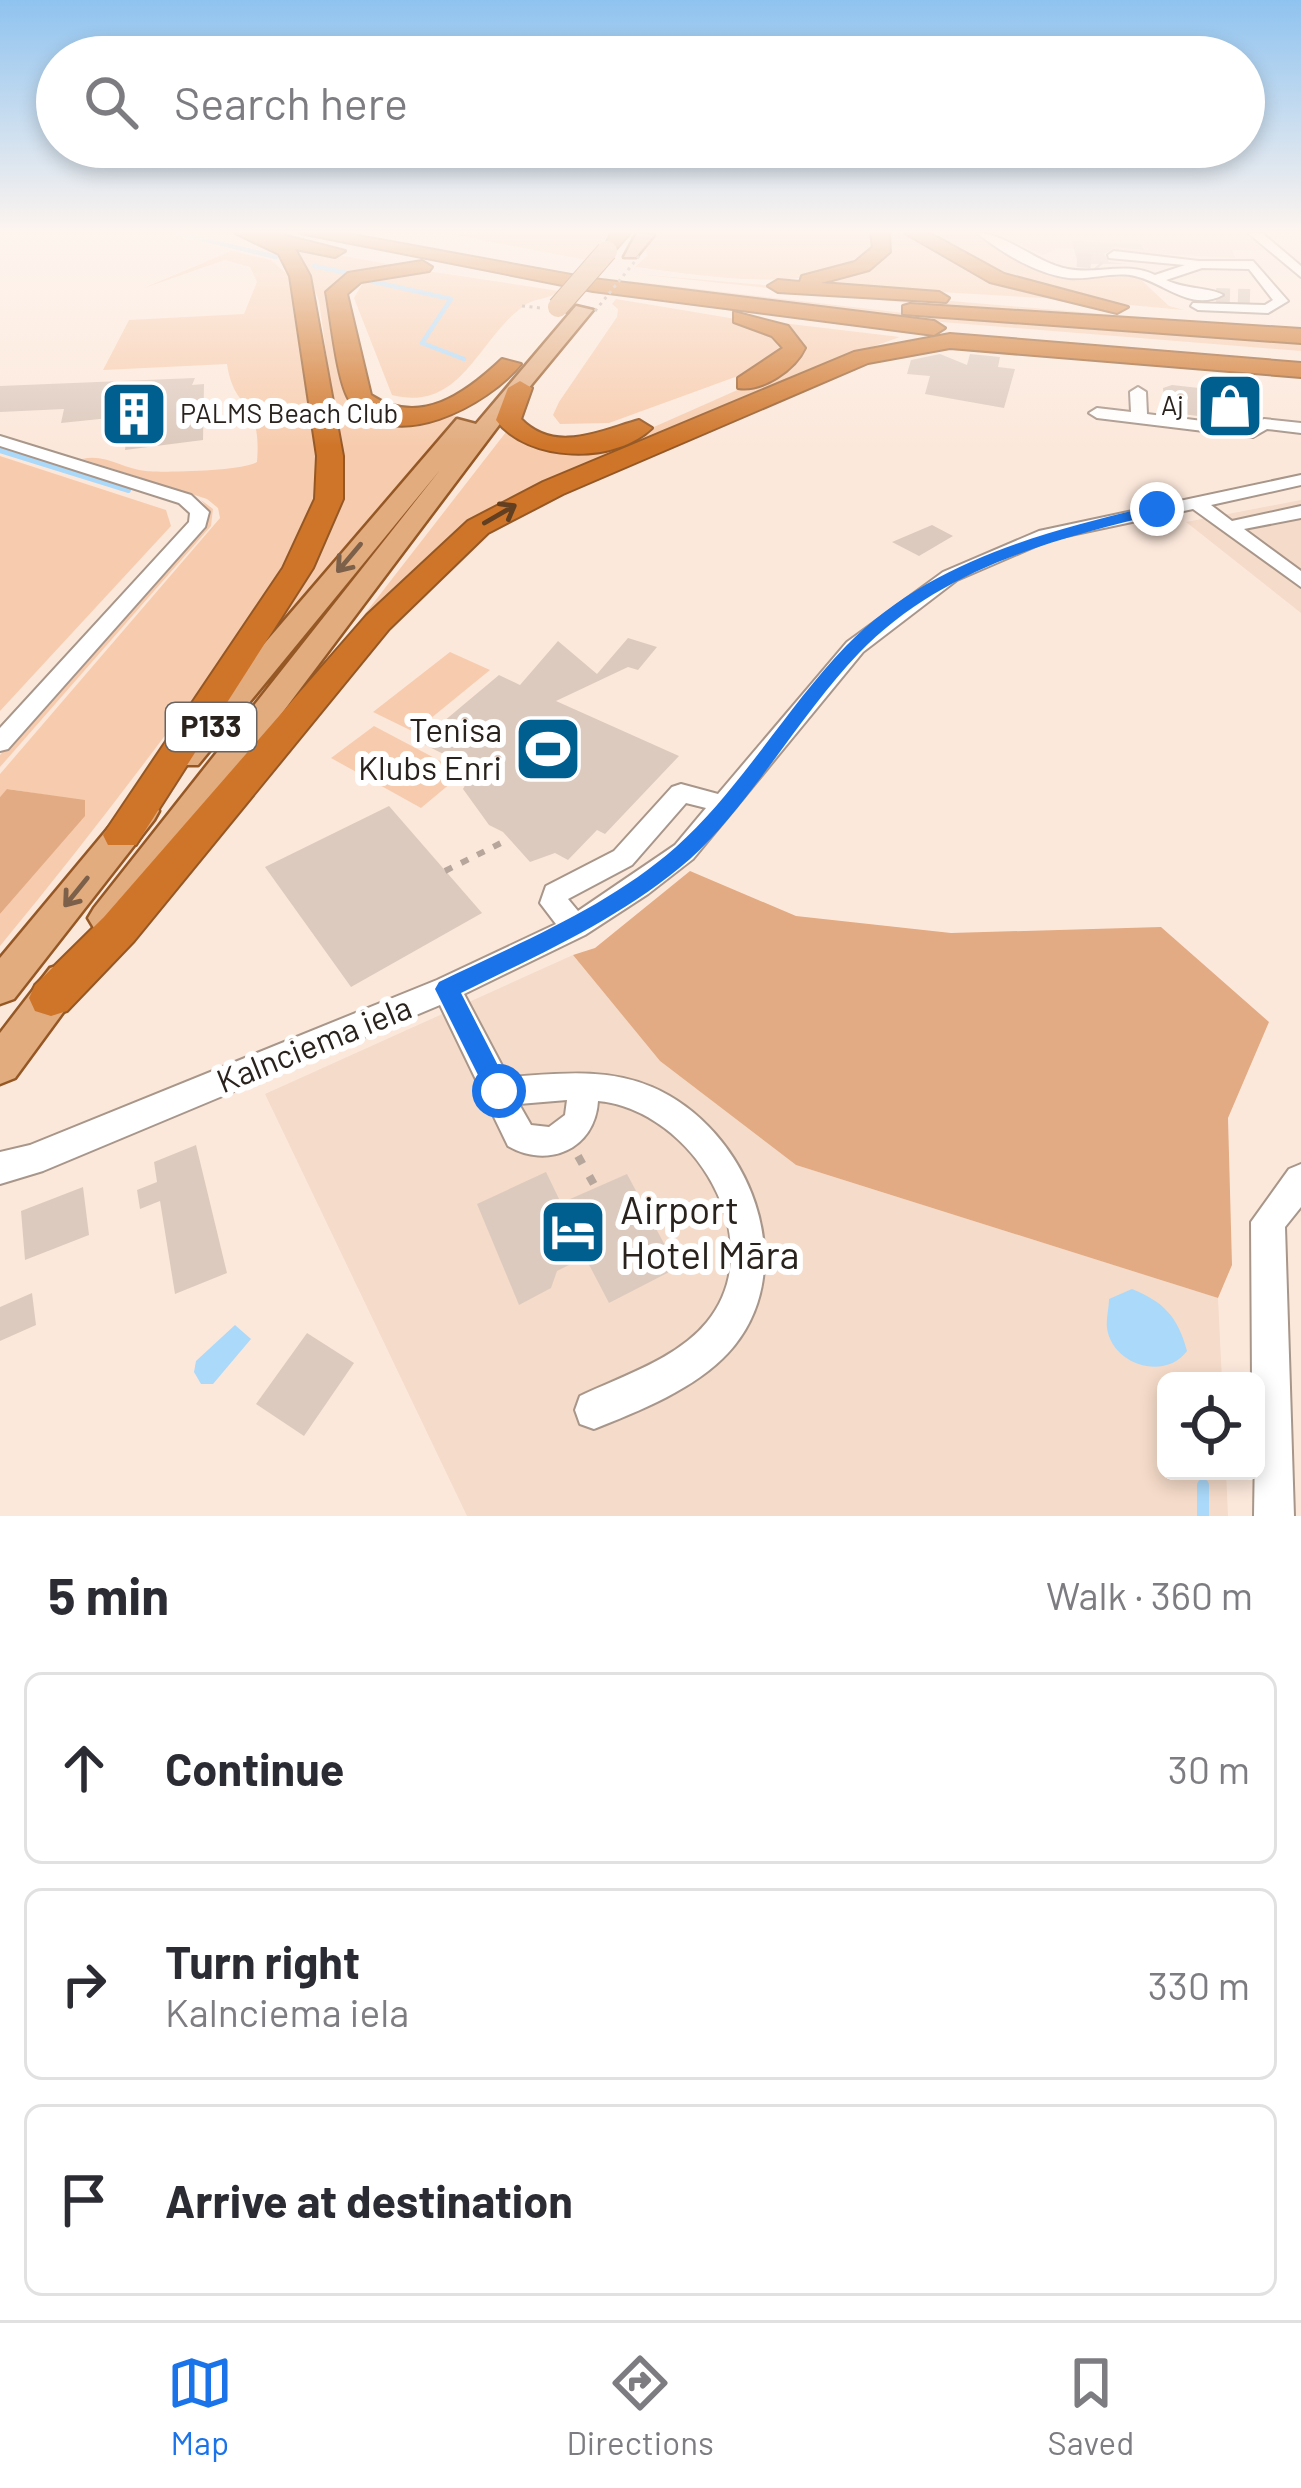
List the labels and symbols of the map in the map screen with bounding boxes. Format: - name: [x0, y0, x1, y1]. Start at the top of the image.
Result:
- shop icon: Aj: [1195, 371, 1265, 441]
- building icon: PALMS Beach Club: [99, 379, 169, 449]
- place label: Aj: [1161, 388, 1184, 420]
- place label: PALMS Beach Club: [180, 396, 398, 428]
- route end: [1130, 482, 1184, 536]
- one-way arrow: [481, 501, 516, 525]
- one-way arrow: [336, 542, 364, 573]
- road number: P133: [166, 703, 256, 751]
- place label: Tenisa Klubs Enri: [358, 709, 502, 787]
- sports icon: Tenisa Klubs Enri: [513, 714, 583, 784]
- one-way arrow: [63, 876, 90, 908]
- street label: Kalnciema iela: [210, 986, 417, 1100]
- route start: [472, 1064, 526, 1118]
- place label: Airport Hotel Māra: [620, 1185, 800, 1277]
- hotel icon: Airport Hotel Māra: [538, 1197, 608, 1267]

